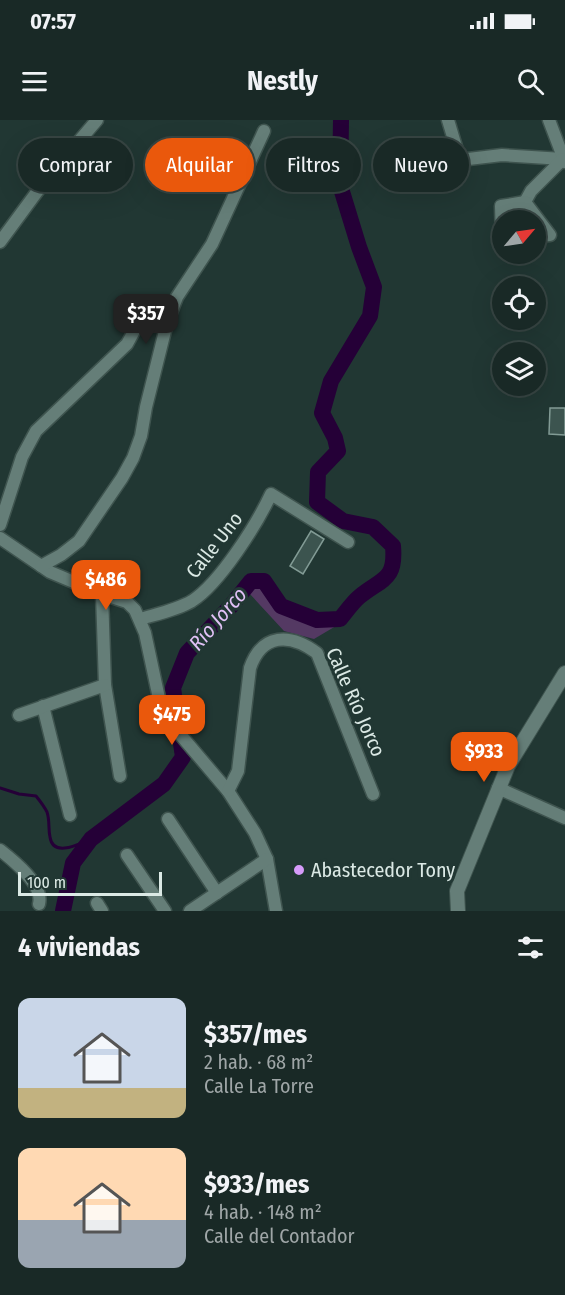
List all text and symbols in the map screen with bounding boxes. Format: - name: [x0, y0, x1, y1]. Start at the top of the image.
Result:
- text: 07:57: [30, 8, 76, 35]
- icon: menu: [18, 65, 51, 98]
- text: Nestly: [247, 65, 318, 97]
- icon: search: [514, 65, 547, 98]
- chip: Comprar: [18, 138, 133, 192]
- chip: Alquilar: [145, 138, 254, 192]
- chip: Filtros: [266, 138, 361, 192]
- chip: Nuevo: [373, 138, 469, 192]
- north arrow: [492, 210, 546, 264]
- map controls: [492, 210, 546, 396]
- button: locate: [492, 276, 546, 330]
- pin: $357: [110, 294, 182, 345]
- text: $357: [127, 301, 165, 325]
- button: layers: [492, 342, 546, 396]
- street label: Calle Uno: [181, 507, 247, 583]
- pin: $486: [70, 560, 142, 611]
- text: $486: [85, 567, 127, 591]
- water label: Río Jorco: [183, 582, 253, 656]
- street label: Calle Río Jorco: [321, 644, 391, 760]
- pin: $475: [136, 695, 208, 746]
- text: $475: [153, 702, 191, 726]
- pin: $933: [448, 732, 520, 783]
- text: $933: [465, 739, 503, 763]
- place label: Abastecedor Tony: [311, 858, 455, 882]
- marker: Abastecedor Tony: [292, 863, 306, 877]
- scale bar: [18, 869, 162, 896]
- text: 100 m: [27, 873, 66, 892]
- icon: filters: [514, 931, 547, 964]
- text: 4 viviendas: [18, 932, 140, 963]
- text: $357/mes: [204, 1019, 307, 1050]
- icon: home: [66, 1022, 138, 1094]
- text: 2 hab. · 68 m²: [204, 1050, 313, 1074]
- text: Calle La Torre: [204, 1074, 314, 1098]
- text: $933/mes: [204, 1169, 309, 1200]
- icon: home: [66, 1172, 138, 1244]
- text: 4 hab. · 148 m²: [204, 1200, 322, 1224]
- text: Calle del Contador: [204, 1224, 354, 1248]

